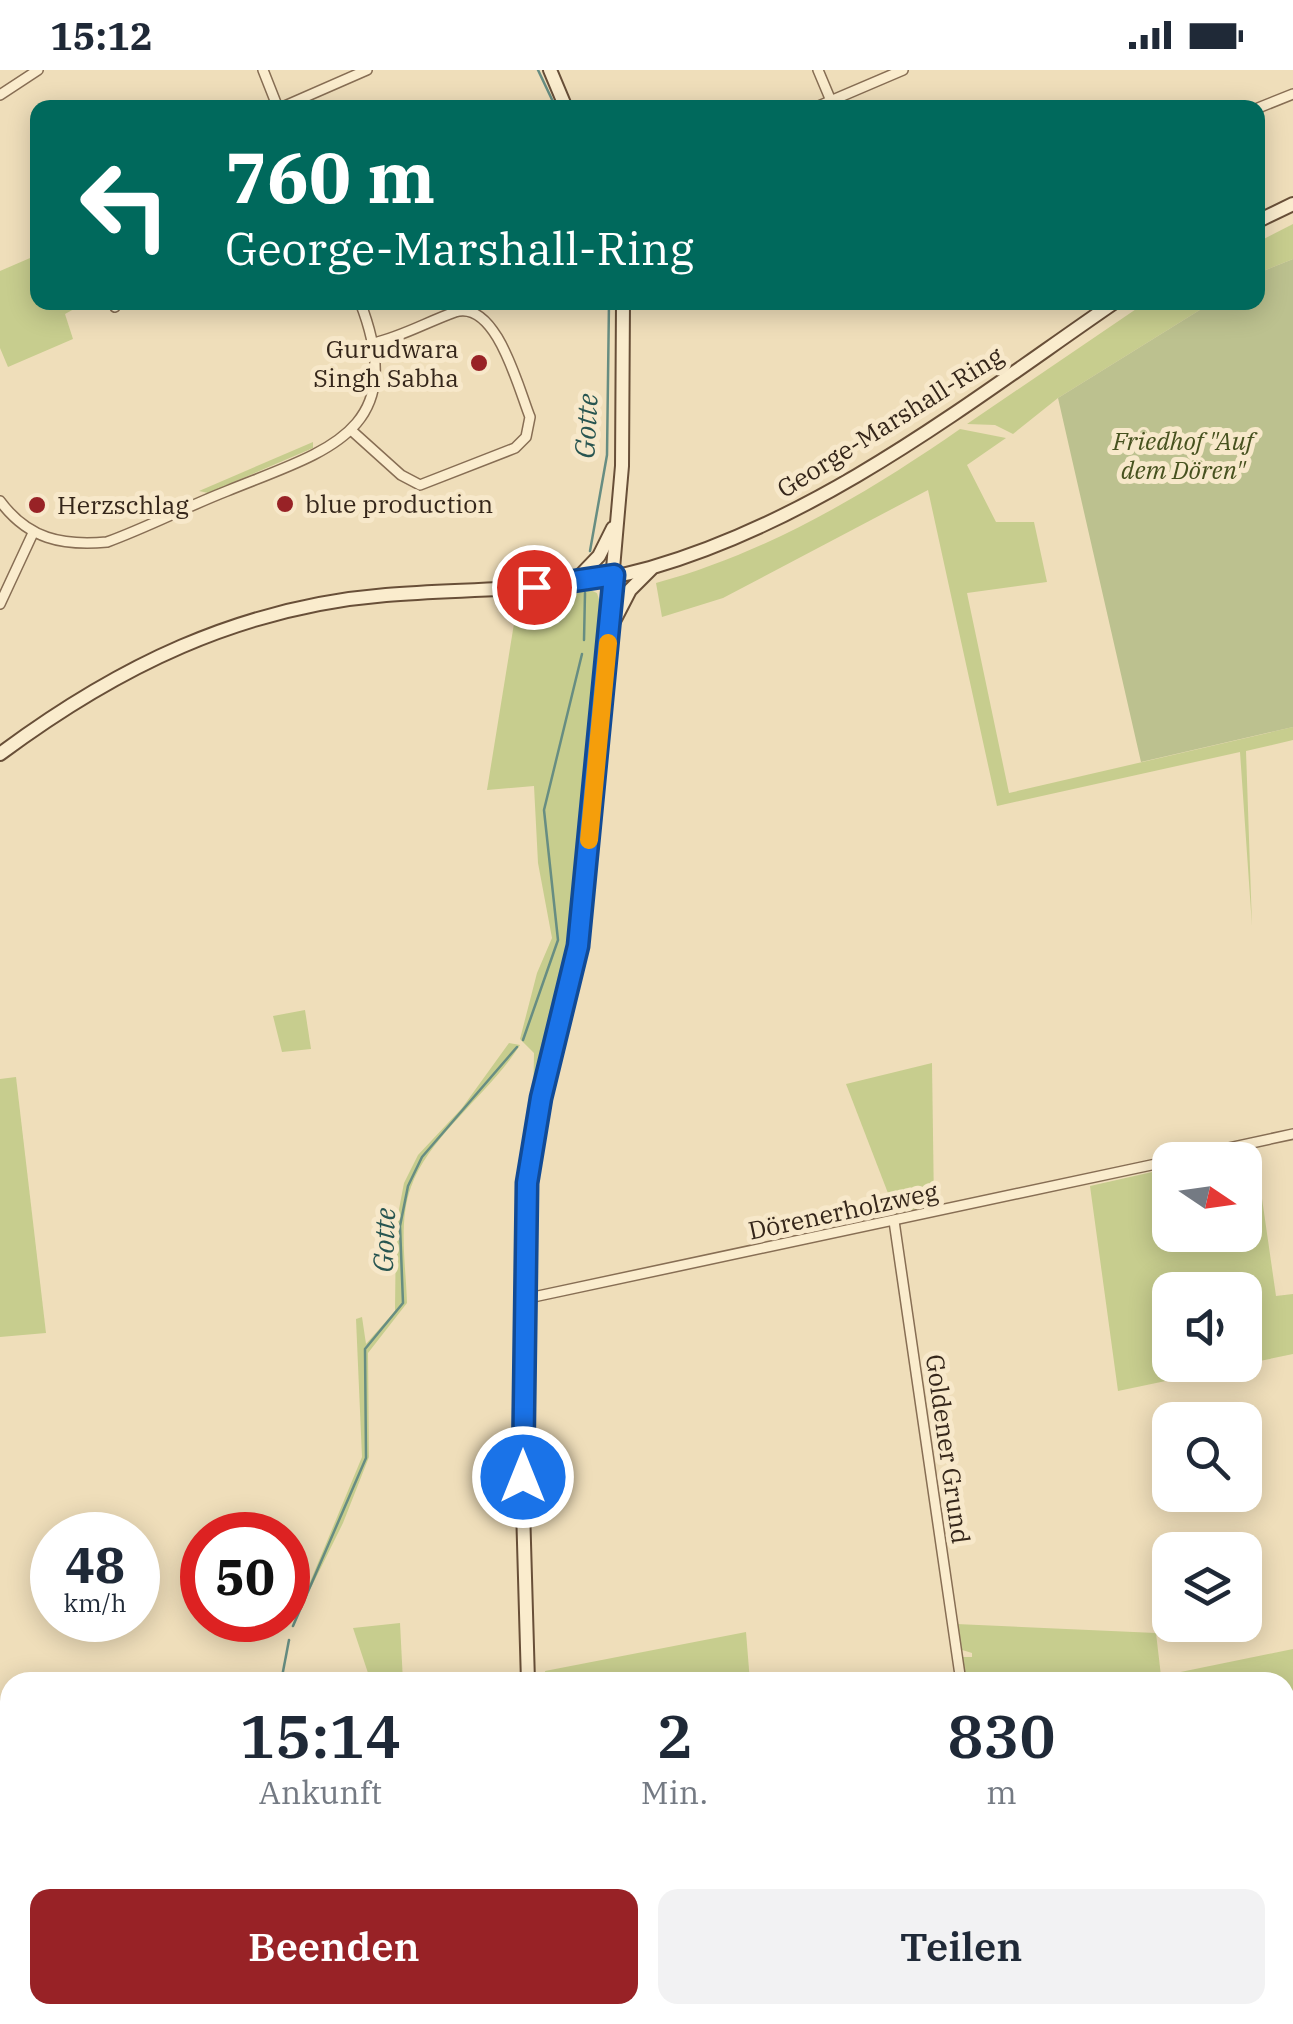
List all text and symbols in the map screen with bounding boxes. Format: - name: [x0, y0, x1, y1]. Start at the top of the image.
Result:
- text: 15:12: [50, 11, 153, 60]
- text: 760 m: [225, 131, 435, 222]
- icon: left: [60, 140, 190, 270]
- text: George-Marshall-Ring: [225, 219, 694, 277]
- place label: Gurudwara Singh Sabha: [313, 332, 459, 394]
- street label: George-Marshall-Ring: [770, 338, 1009, 505]
- marker: Gurudwara Singh Sabha: [468, 352, 490, 374]
- water label: Gotte: [565, 392, 606, 459]
- park label: Friedhof "Auf dem Dören": [1112, 424, 1258, 486]
- place label: blue production: [305, 487, 493, 520]
- place label: Herzschlag: [57, 488, 189, 521]
- marker: blue production: [274, 493, 296, 515]
- marker: Herzschlag: [26, 494, 48, 516]
- pin: [492, 545, 577, 630]
- icon: arrive: [507, 560, 562, 615]
- north arrow: [1152, 1142, 1262, 1252]
- map controls: [1152, 1142, 1262, 1642]
- street label: Dörenerholzweg: [745, 1174, 941, 1247]
- water label: Gotte: [364, 1206, 403, 1273]
- button: sound: [1152, 1272, 1262, 1382]
- street label: Goldener Grund: [919, 1352, 978, 1546]
- button: search: [1152, 1402, 1262, 1512]
- position arrow: [471, 1425, 575, 1529]
- speed limit sign: 50: [180, 1512, 310, 1642]
- text: 48: [65, 1532, 125, 1597]
- button: layers: [1152, 1532, 1262, 1642]
- text: km/h: [63, 1586, 127, 1619]
- text: 15:14: [239, 1696, 401, 1775]
- text: 2: [656, 1696, 692, 1775]
- text: 830: [948, 1696, 1056, 1775]
- text: Ankunft: [259, 1771, 382, 1813]
- text: Min.: [641, 1771, 708, 1813]
- text: m: [986, 1771, 1017, 1813]
- button: Beenden: [30, 1889, 638, 2004]
- button: Teilen: [658, 1889, 1265, 2004]

